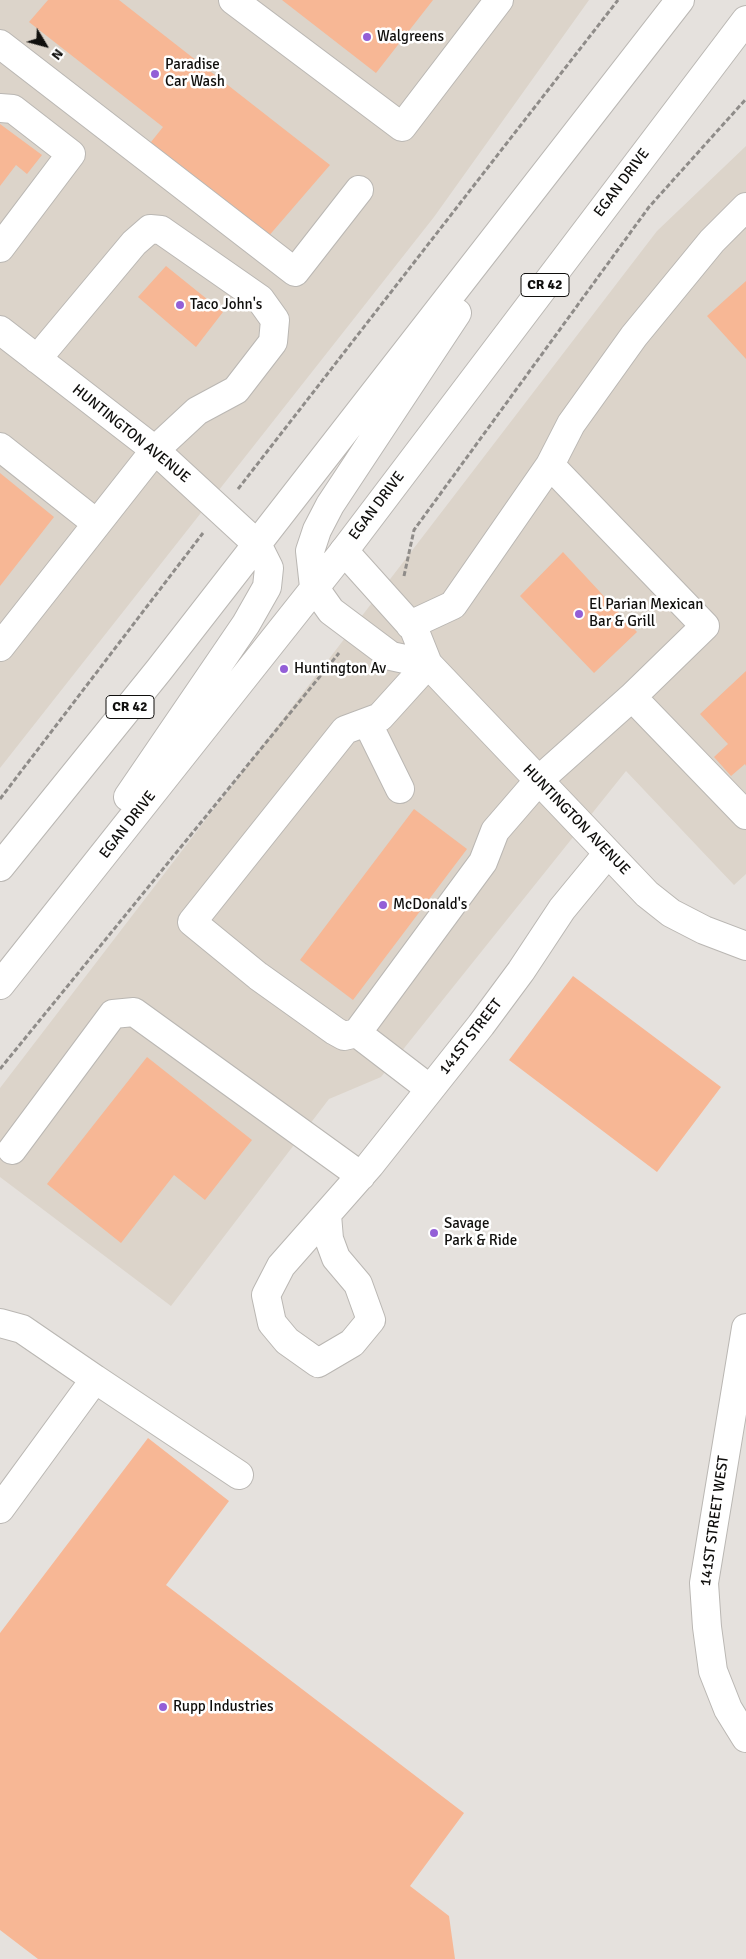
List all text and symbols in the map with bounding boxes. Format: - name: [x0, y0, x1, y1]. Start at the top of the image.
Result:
- north arrow: [20, 20, 70, 70]
- place label: Walgreens: [377, 28, 444, 46]
- marker: Walgreens: [361, 31, 373, 43]
- text: N: [48, 45, 67, 63]
- place label: Paradise Car Wash: [165, 56, 225, 91]
- marker: Paradise Car Wash: [149, 68, 161, 80]
- street label: EGAN DRIVE: [590, 145, 654, 221]
- road number: CR 42: [521, 274, 569, 296]
- place label: Taco John's: [190, 296, 262, 314]
- marker: Taco John's: [174, 299, 186, 311]
- street label: HUNTINGTON AVENUE: [68, 381, 194, 487]
- street label: EGAN DRIVE: [345, 468, 409, 544]
- place label: El Parian Mexican Bar & Grill: [589, 596, 703, 631]
- marker: El Parian Mexican Bar & Grill: [573, 608, 585, 620]
- place label: Huntington Av: [294, 660, 386, 678]
- marker: Huntington Av: [278, 663, 290, 675]
- road number: CR 42: [106, 696, 154, 719]
- street label: HUNTINGTON AVENUE: [519, 761, 633, 879]
- street label: EGAN DRIVE: [96, 788, 160, 862]
- place label: McDonald's: [393, 896, 467, 914]
- marker: McDonald's: [377, 899, 389, 911]
- street label: 141ST STREET: [436, 995, 506, 1079]
- place label: Savage Park & Ride: [444, 1215, 517, 1250]
- marker: Savage Park & Ride: [428, 1227, 440, 1239]
- street label: 141ST STREET WEST: [697, 1455, 733, 1587]
- place label: Rupp Industries: [173, 1698, 274, 1716]
- marker: Rupp Industries: [157, 1701, 169, 1713]

